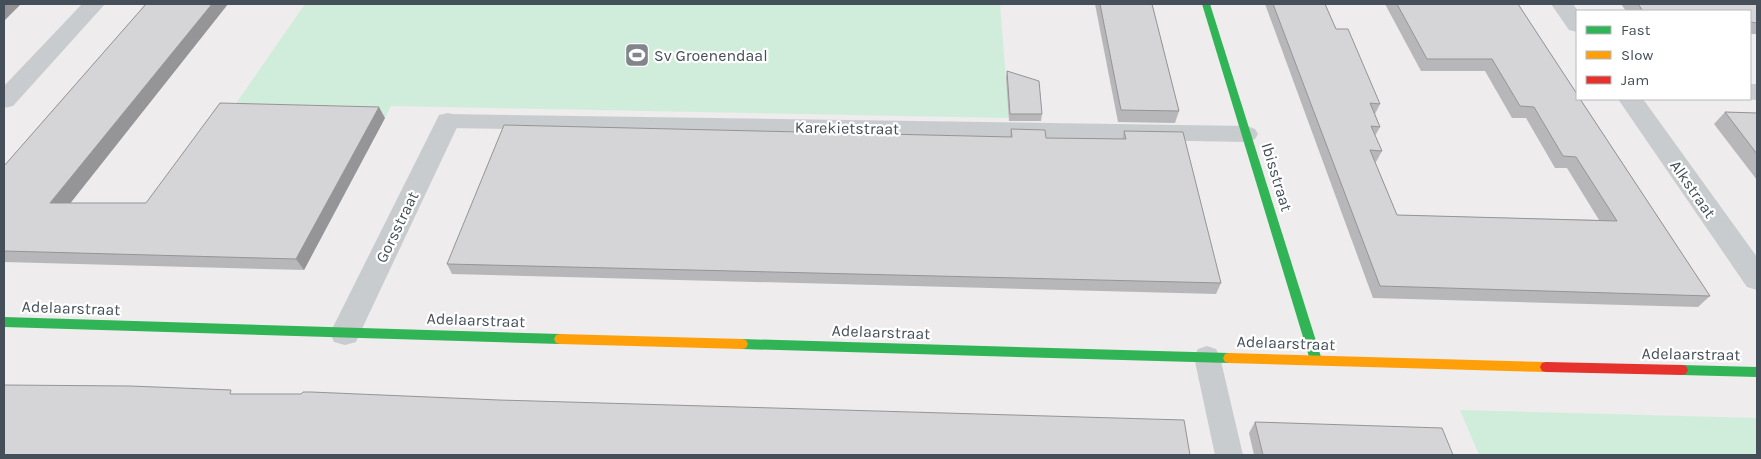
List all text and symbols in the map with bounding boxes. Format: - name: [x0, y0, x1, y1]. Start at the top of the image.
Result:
- legend: [1576, 10, 1751, 100]
- text: Fast: [1621, 21, 1651, 39]
- sports icon: Sv Groenendaal: [624, 42, 650, 68]
- place label: Sv Groenendaal: [654, 46, 768, 65]
- text: Slow: [1621, 46, 1653, 64]
- text: Jam: [1621, 71, 1649, 89]
- street label: Karekietstraat: [795, 118, 899, 138]
- street label: Ibisstraat: [1258, 140, 1296, 214]
- street label: Alkstraat: [1666, 156, 1720, 222]
- street label: Gorsstraat: [372, 188, 422, 266]
- street label: Adelaarstraat: [21, 297, 121, 319]
- street label: Adelaarstraat: [426, 309, 526, 331]
- street label: Adelaarstraat: [831, 321, 931, 343]
- street label: Adelaarstraat: [1236, 332, 1336, 354]
- street label: Adelaarstraat: [1642, 344, 1740, 364]

